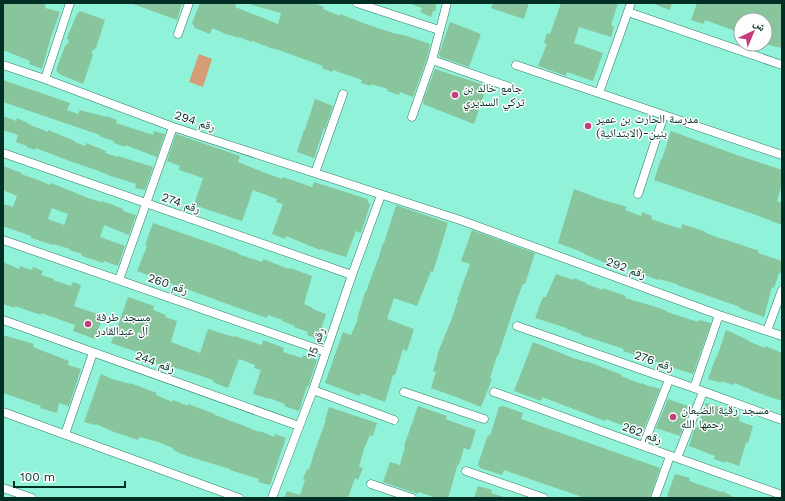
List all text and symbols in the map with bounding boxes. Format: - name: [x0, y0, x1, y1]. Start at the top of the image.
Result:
- north arrow: [733, 12, 773, 52]
- text: ش: [750, 16, 769, 35]
- place label: جامع خالد بن تركي السديري: [463, 81, 525, 112]
- marker: جامع خالد بن تركي السديري: [450, 90, 460, 100]
- street label: رقم 294: [173, 108, 217, 135]
- place label: مدرسة الحارث بن عمير (الابتدائية)-بنين: [595, 112, 698, 140]
- marker: مدرسة الحارث بن عمير (الابتدائية)-بنين: [583, 121, 593, 131]
- street label: رقم 274: [159, 190, 203, 217]
- street label: رقم 292: [604, 254, 648, 283]
- street label: رقم 260: [146, 271, 190, 298]
- place label: مسجد طرفة آل عبدالقادر: [95, 310, 150, 338]
- marker: مسجد طرفة آل عبدالقادر: [83, 319, 93, 329]
- street label: رقم 15: [304, 325, 329, 361]
- street label: رقم 244: [133, 348, 177, 377]
- street label: رقم 276: [632, 348, 676, 375]
- place label: مسجد رقية الضبعان رحمها الله: [681, 403, 769, 431]
- marker: مسجد رقية الضبعان رحمها الله: [668, 412, 678, 422]
- street label: رقم 262: [620, 419, 664, 448]
- scale bar: [14, 463, 125, 489]
- text: 100 m: [20, 470, 55, 484]

